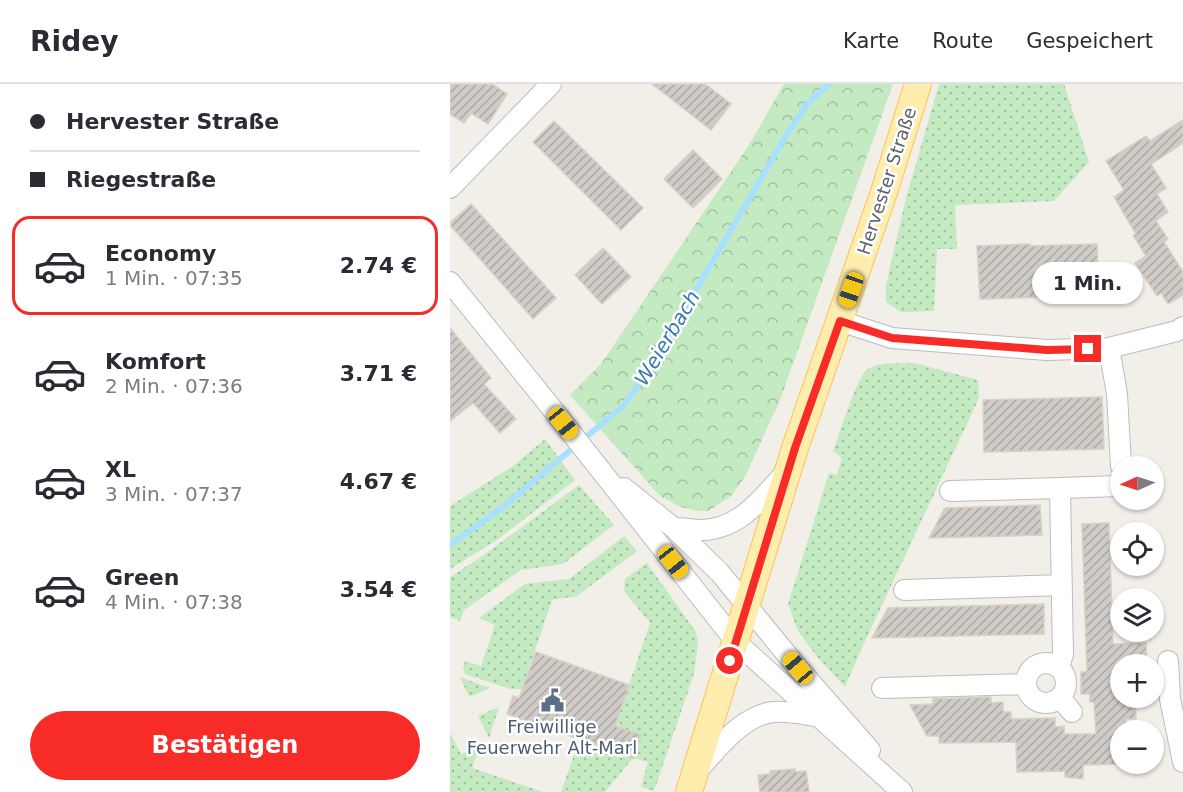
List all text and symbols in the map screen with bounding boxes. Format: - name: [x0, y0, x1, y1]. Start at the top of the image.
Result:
- text: Ridey: [30, 25, 118, 58]
- text: Karte: [843, 29, 899, 53]
- text: Route: [932, 29, 993, 53]
- text: Gespeichert: [1026, 29, 1153, 53]
- street label: Hervester Straße: [853, 105, 920, 257]
- text: Hervester Straße: [66, 109, 279, 134]
- text: Riegestraße: [66, 167, 216, 192]
- icon: car: [33, 239, 87, 293]
- text: Economy: [105, 241, 216, 266]
- text: 2.74 €: [340, 253, 417, 278]
- callout: 1 Min.: [1032, 262, 1144, 304]
- text: 1 Min. · 07:35: [105, 266, 243, 290]
- car: [837, 270, 865, 310]
- text: 1 Min.: [1053, 271, 1122, 295]
- water label: Weierbach: [629, 286, 705, 390]
- route end: [1074, 335, 1101, 362]
- icon: car: [33, 347, 87, 401]
- text: Komfort: [105, 349, 206, 374]
- text: 3.71 €: [340, 361, 417, 386]
- text: 2 Min. · 07:36: [105, 374, 243, 398]
- car: [545, 403, 581, 443]
- icon: car: [33, 455, 87, 509]
- north arrow: [1110, 456, 1164, 510]
- map controls: [1110, 456, 1164, 774]
- text: XL: [105, 457, 136, 482]
- text: 4.67 €: [340, 469, 417, 494]
- text: 3 Min. · 07:37: [105, 482, 243, 506]
- button: locate: [1110, 522, 1164, 576]
- car: [655, 542, 691, 582]
- icon: car: [33, 563, 87, 617]
- text: Green: [105, 565, 179, 590]
- text: 3.54 €: [340, 577, 417, 602]
- button: layers: [1110, 588, 1164, 642]
- text: 4 Min. · 07:38: [105, 590, 243, 614]
- route start: [716, 647, 743, 674]
- car: [780, 648, 816, 688]
- button: +: [1110, 654, 1164, 708]
- public building icon: Freiwillige Feuerwehr Alt-Marl: [539, 688, 565, 714]
- button: Bestätigen: [30, 711, 420, 780]
- place label: Freiwillige Feuerwehr Alt-Marl: [467, 716, 637, 758]
- button: −: [1110, 720, 1164, 774]

